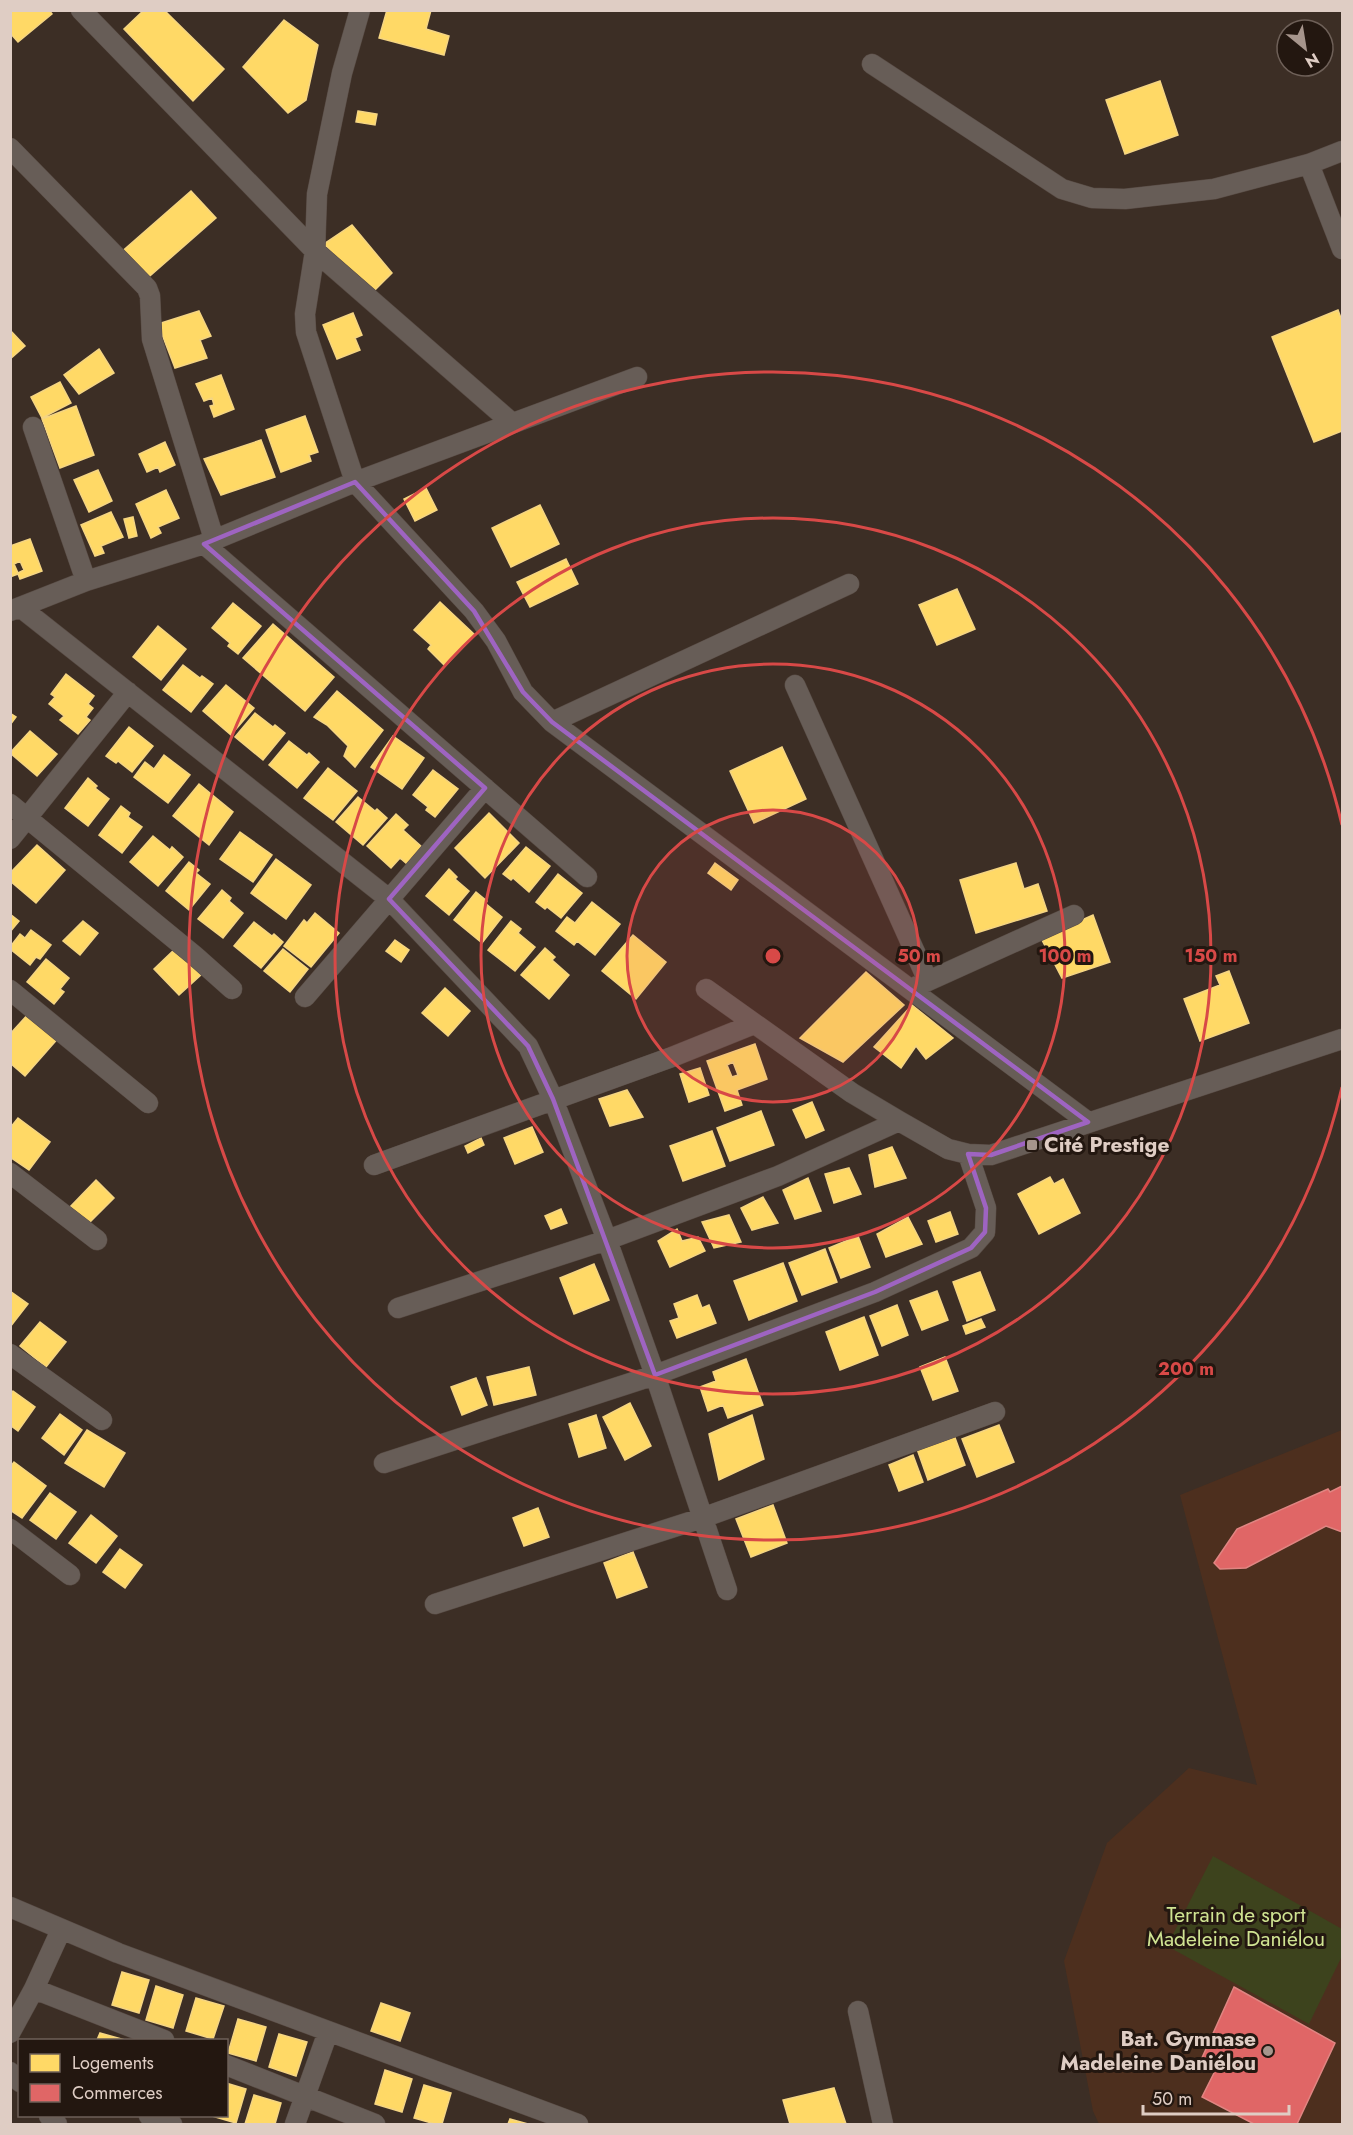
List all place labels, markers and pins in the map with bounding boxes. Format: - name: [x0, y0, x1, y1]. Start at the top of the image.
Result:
- centre of rings: [763, 946, 783, 966]
- place label: Cité Prestige: [1044, 1130, 1169, 1160]
- marker: Cité Prestige: [1025, 1138, 1039, 1152]
- place label: Bat. Gymnase Madeleine Daniélou: [1060, 2024, 1256, 2078]
- marker: Bat. Gymnase Madeleine Daniélou: [1261, 2044, 1275, 2058]

